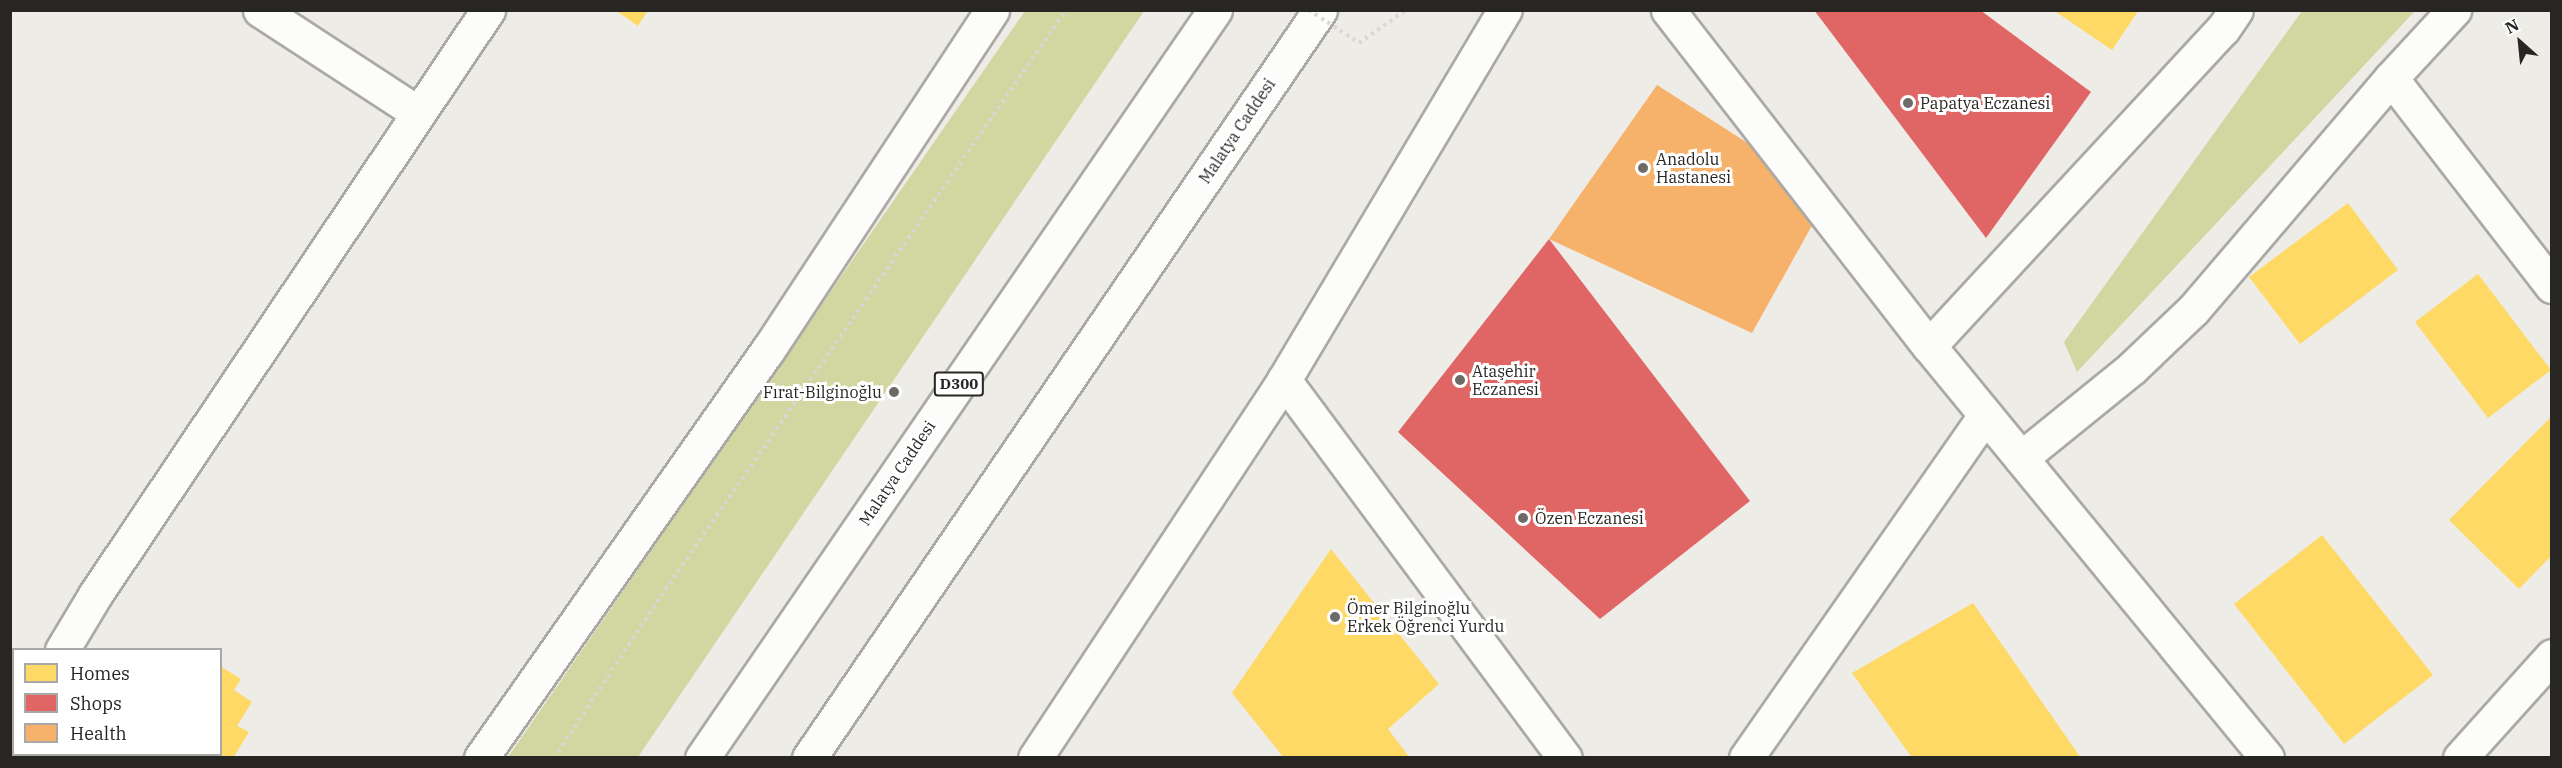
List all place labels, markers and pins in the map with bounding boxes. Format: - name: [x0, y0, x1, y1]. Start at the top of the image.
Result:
- place label: Papatya Eczanesi: [1920, 93, 2050, 113]
- marker: Papatya Eczanesi: [1901, 96, 1915, 110]
- place label: Anadolu Hastanesi: [1656, 149, 1731, 187]
- marker: Anadolu Hastanesi: [1634, 159, 1652, 177]
- place label: Ataşehir Eczanesi: [1472, 361, 1539, 399]
- marker: Ataşehir Eczanesi: [1453, 373, 1467, 387]
- place label: Fırat-Bilginoğlu: [763, 382, 882, 402]
- marker: Fırat-Bilginoğlu: [887, 385, 901, 399]
- place label: Özen Eczanesi: [1535, 508, 1644, 528]
- marker: Özen Eczanesi: [1516, 511, 1530, 525]
- place label: Ömer Bilginoğlu Erkek Öğrenci Yurdu: [1347, 598, 1504, 636]
- marker: Ömer Bilginoğlu Erkek Öğrenci Yurdu: [1328, 610, 1342, 624]

